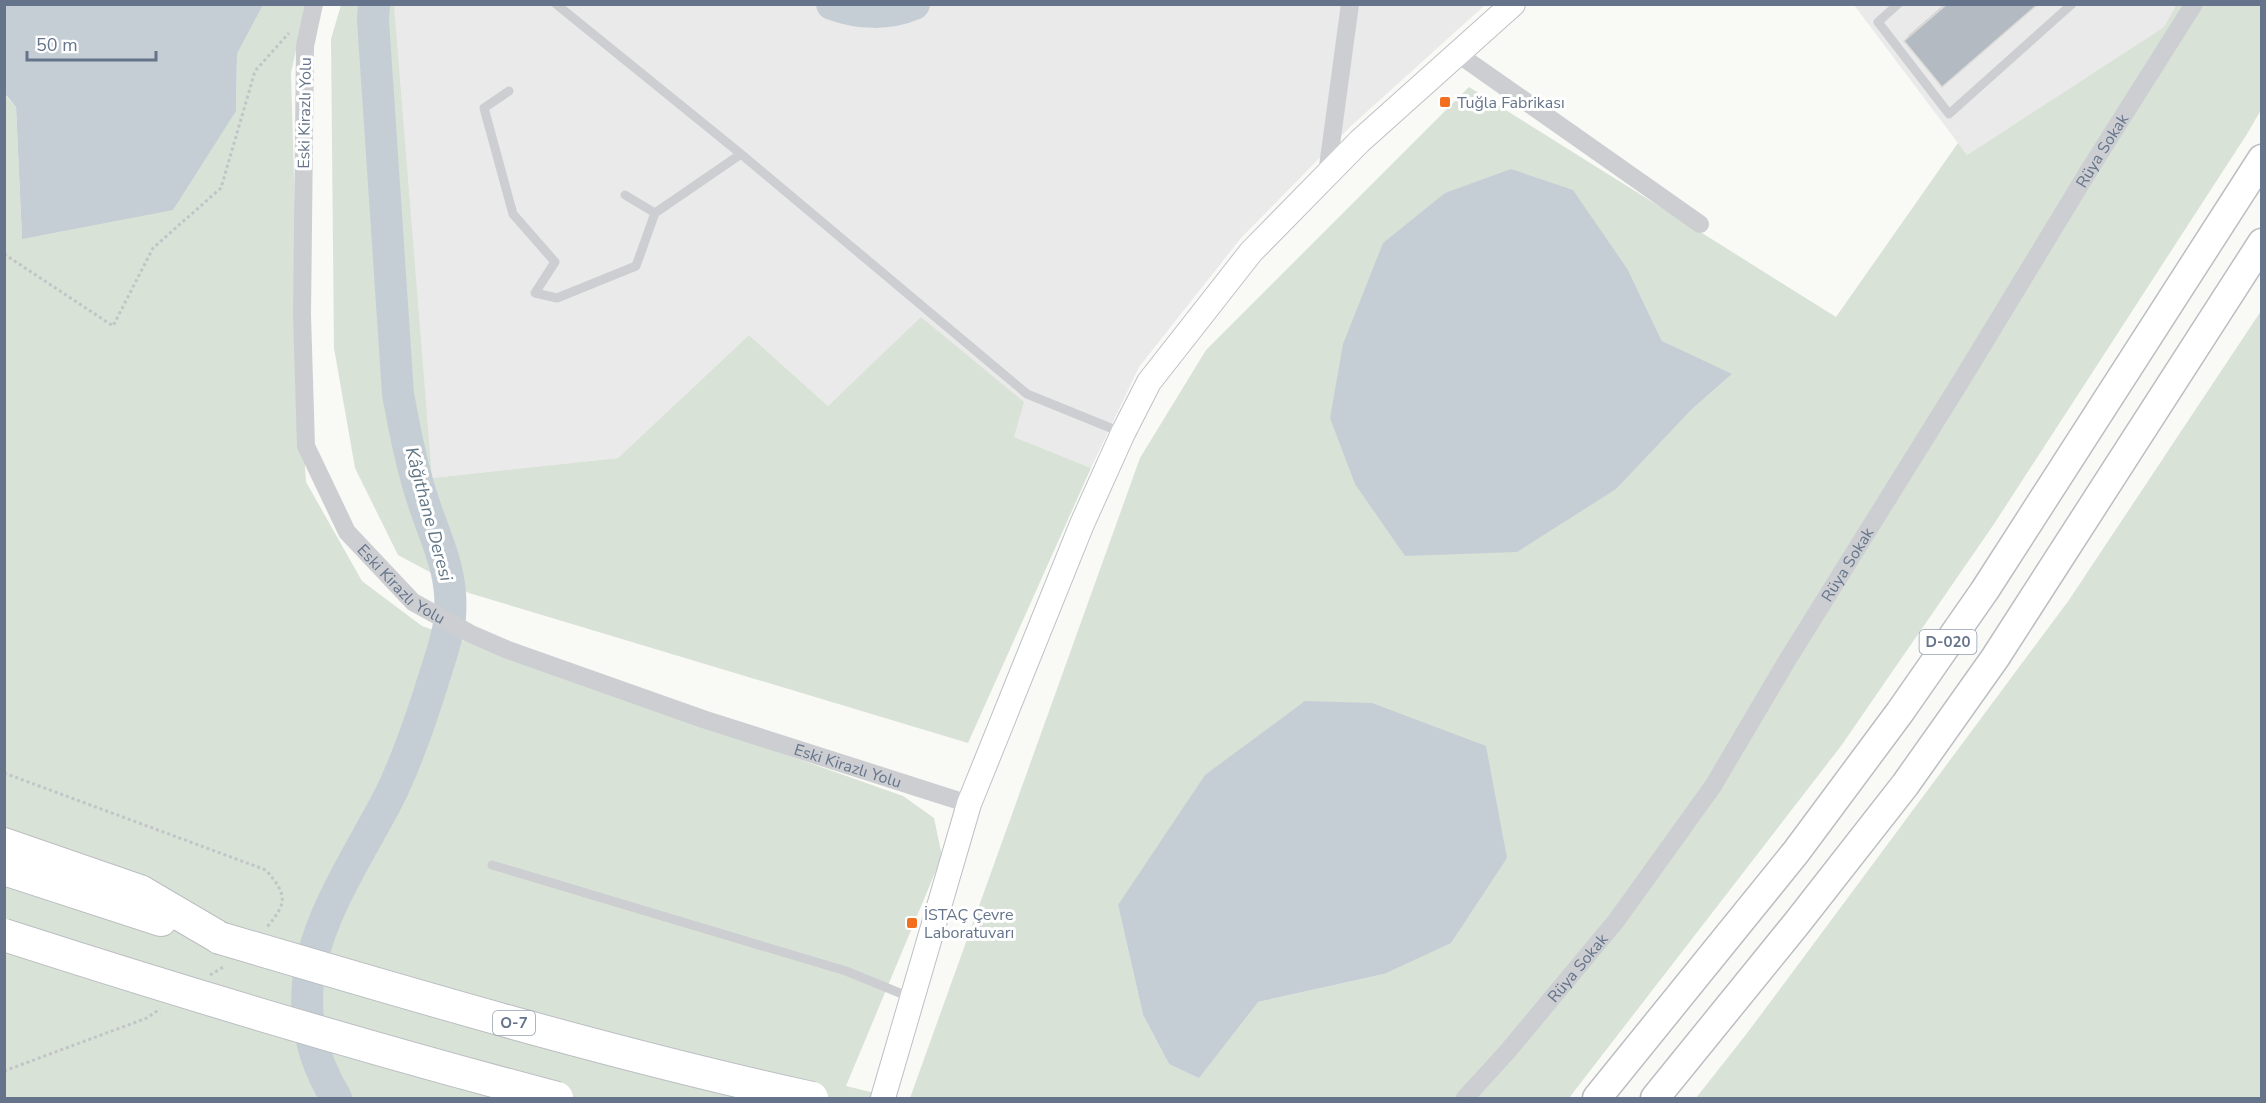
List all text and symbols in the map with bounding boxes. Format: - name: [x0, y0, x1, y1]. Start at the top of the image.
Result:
- scale bar: [27, 24, 156, 62]
- text: 50 m: [36, 33, 78, 57]
- street label: Eski Kirazlı Yolu: [293, 57, 317, 169]
- place label: Tuğla Fabrikası: [1457, 92, 1565, 114]
- marker: Tuğla Fabrikası: [1438, 95, 1452, 109]
- street label: Rüya Sokak: [2071, 109, 2135, 192]
- water label: Kâğıthane Deresi: [400, 444, 459, 584]
- street label: Rüya Sokak: [1816, 523, 1880, 606]
- street label: Eski Kirazlı Yolu: [352, 540, 449, 630]
- road number: D-020: [1920, 630, 1976, 654]
- street label: Eski Kirazlı Yolu: [791, 739, 904, 794]
- place label: İSTAÇ Çevre Laboratuvarı: [924, 904, 1014, 944]
- marker: İSTAÇ Çevre Laboratuvarı: [905, 916, 919, 930]
- street label: Rüya Sokak: [1543, 928, 1614, 1007]
- road number: O-7: [493, 1011, 535, 1035]

